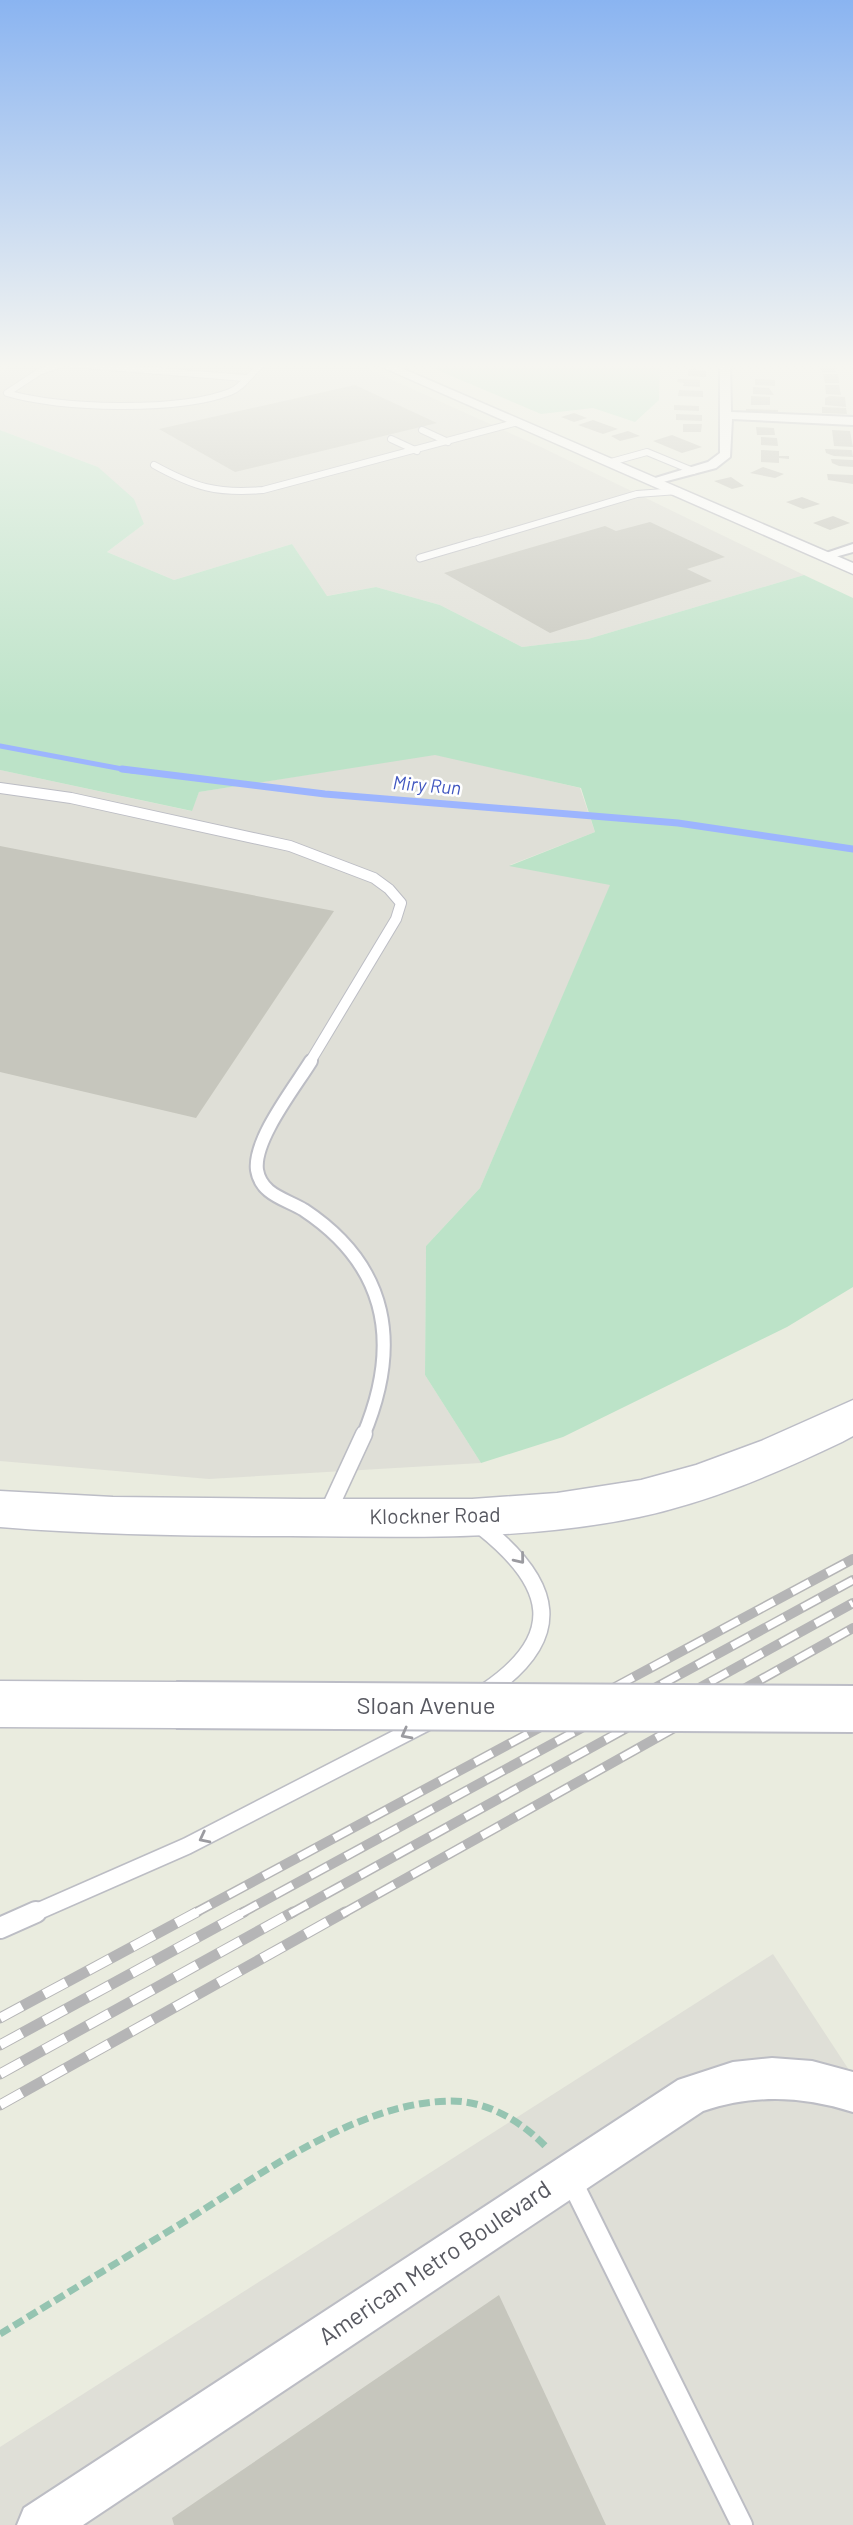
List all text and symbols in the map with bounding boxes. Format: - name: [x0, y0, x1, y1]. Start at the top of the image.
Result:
- water label: Miry Run: [392, 770, 462, 799]
- street label: Klockner Road: [369, 1501, 501, 1528]
- one-way arrow: [511, 1552, 524, 1564]
- street label: Sloan Avenue: [357, 1690, 495, 1719]
- one-way arrow: [401, 1725, 413, 1739]
- one-way arrow: [199, 1829, 211, 1843]
- street label: American Metro Boulevard: [313, 2173, 556, 2350]

